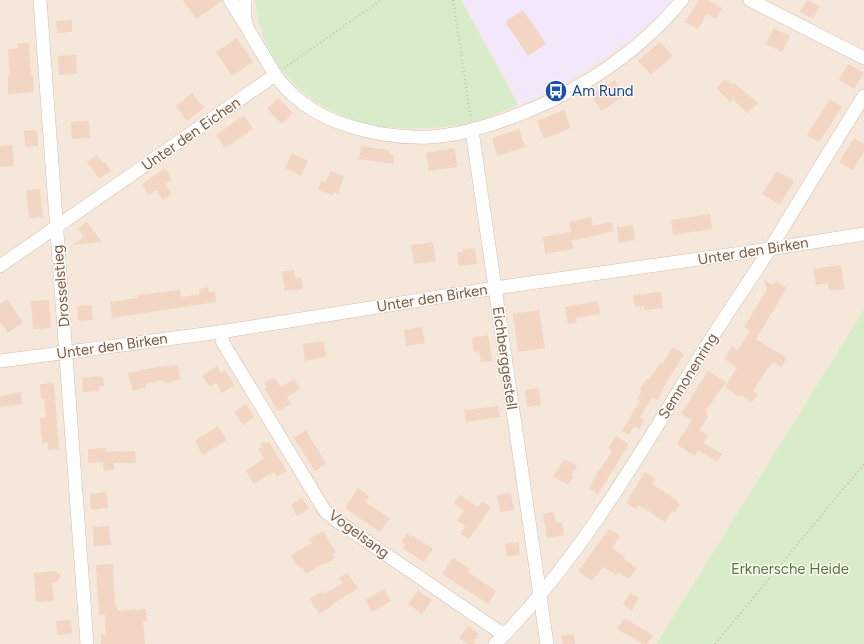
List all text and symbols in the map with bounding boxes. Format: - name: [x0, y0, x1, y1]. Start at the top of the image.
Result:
- bus stop icon: Am Rund: [543, 78, 569, 104]
- place label: Am Rund: [572, 82, 634, 100]
- street label: Unter den Eichen: [138, 93, 244, 175]
- street label: Unter den Birken: [696, 233, 810, 269]
- street label: Drosselstieg: [48, 244, 74, 328]
- street label: Unter den Birken: [375, 280, 489, 316]
- street label: Eichberggestell: [489, 305, 521, 411]
- street label: Unter den Birken: [55, 329, 169, 363]
- street label: Semnonenring: [654, 330, 722, 422]
- street label: Vogelsang: [325, 506, 393, 562]
- park label: Erknersche Heide: [731, 560, 849, 578]

